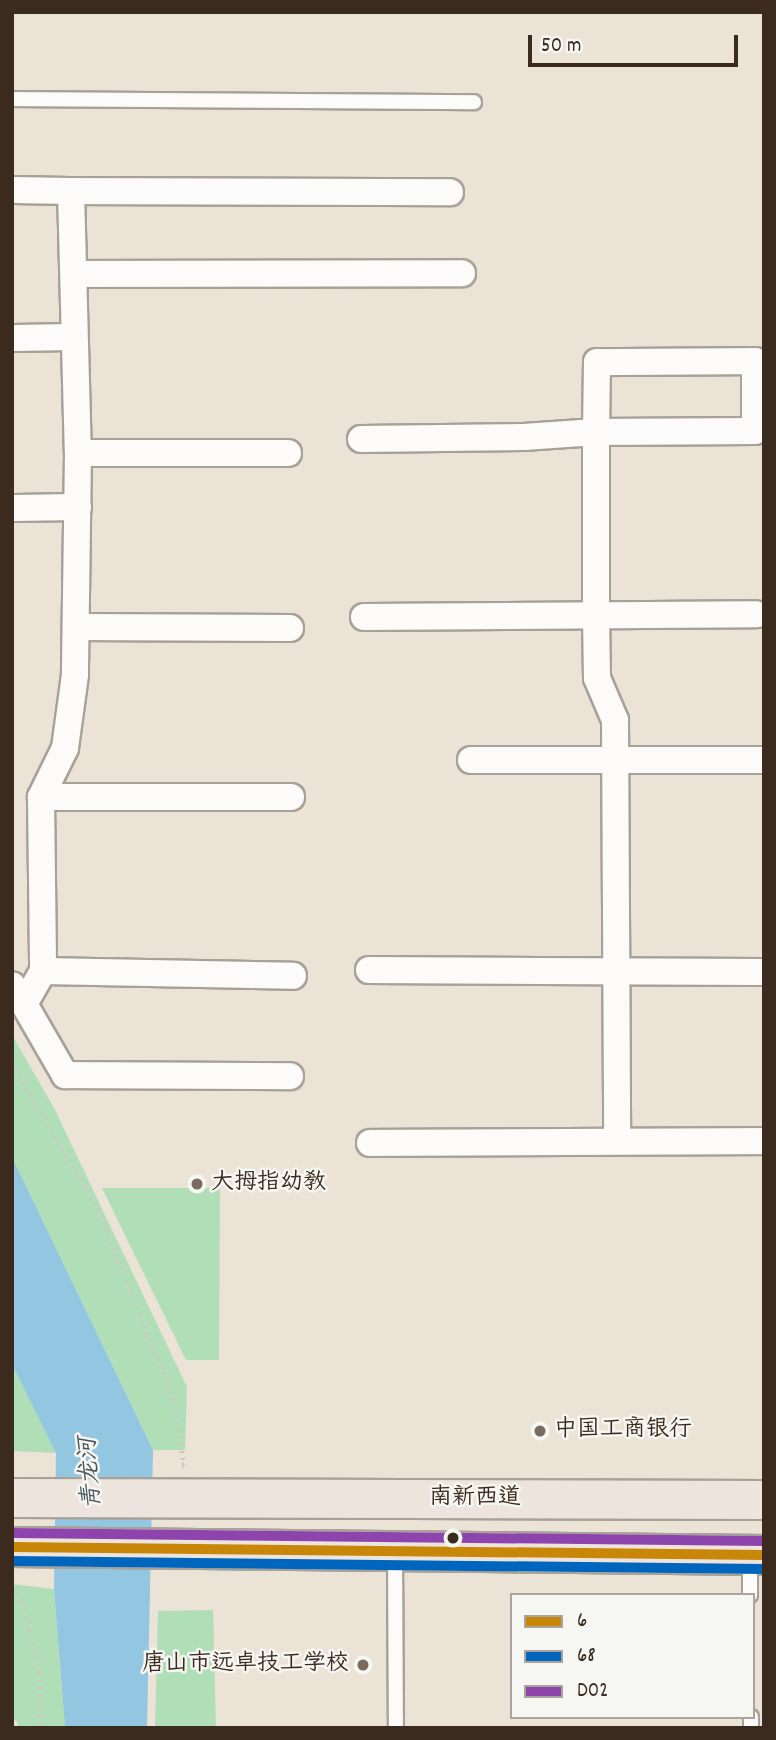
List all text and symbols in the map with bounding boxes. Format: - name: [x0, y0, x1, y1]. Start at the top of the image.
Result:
- scale bar: [531, 21, 741, 65]
- text: 50 m: [541, 32, 581, 62]
- place label: 大拇指幼教: [211, 1170, 326, 1198]
- marker: 大拇指幼教: [189, 1176, 205, 1192]
- place label: 中国工商银行: [554, 1417, 692, 1445]
- marker: 中国工商银行: [532, 1423, 548, 1439]
- water label: 青龙河: [75, 1436, 109, 1510]
- street label: 南新西道: [429, 1485, 521, 1513]
- unlabelled marker: [446, 1531, 460, 1545]
- legend: [510, 1593, 755, 1719]
- text: 6: [577, 1607, 587, 1637]
- text: 68: [577, 1642, 596, 1672]
- place label: 唐山市远卓技工学校: [142, 1651, 349, 1679]
- marker: 唐山市远卓技工学校: [355, 1657, 371, 1673]
- text: D02: [577, 1677, 608, 1707]

